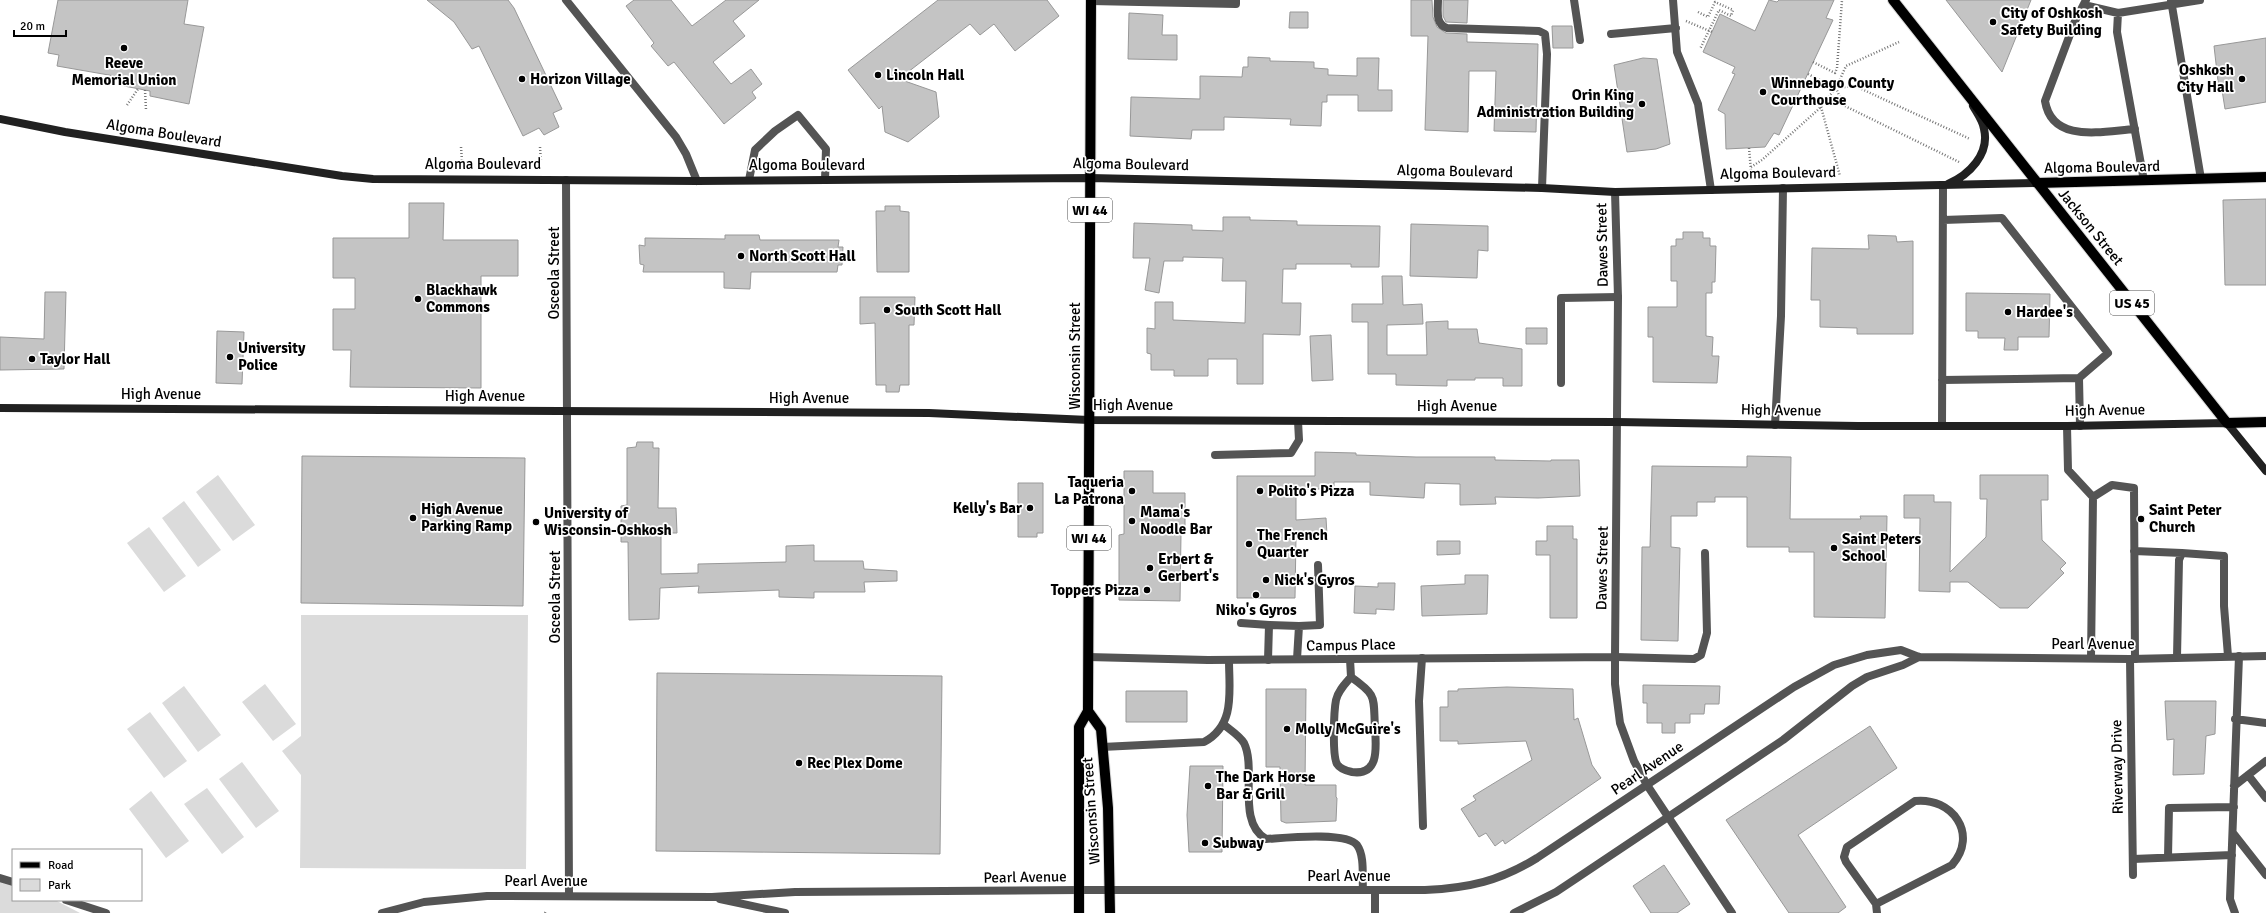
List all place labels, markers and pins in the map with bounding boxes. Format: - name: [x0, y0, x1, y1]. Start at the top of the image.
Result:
- place label: City of Oshkosh Safety Building: [2001, 4, 2103, 39]
- marker: City of Oshkosh Safety Building: [1988, 17, 1998, 27]
- marker: Reeve Memorial Union: [119, 43, 129, 53]
- place label: Reeve Memorial Union: [71, 54, 177, 89]
- place label: Oshkosh City Hall: [2177, 61, 2234, 96]
- place label: Lincoln Hall: [886, 66, 965, 84]
- place label: Horizon Village: [530, 70, 631, 88]
- marker: Lincoln Hall: [873, 70, 883, 80]
- marker: Horizon Village: [517, 74, 527, 84]
- place label: Winnebago County Courthouse: [1771, 74, 1895, 109]
- marker: Oshkosh City Hall: [2237, 74, 2247, 84]
- place label: Orin King Administration Building: [1477, 86, 1634, 121]
- marker: Winnebago County Courthouse: [1758, 87, 1768, 97]
- marker: Orin King Administration Building: [1637, 99, 1647, 109]
- place label: North Scott Hall: [749, 247, 856, 265]
- marker: North Scott Hall: [736, 251, 746, 261]
- place label: Blackhawk Commons: [426, 281, 498, 316]
- marker: Blackhawk Commons: [413, 294, 423, 304]
- place label: South Scott Hall: [895, 301, 1002, 319]
- place label: Hardee's: [2016, 303, 2073, 321]
- marker: South Scott Hall: [882, 305, 892, 315]
- marker: Hardee's: [2003, 307, 2013, 317]
- place label: University Police: [238, 339, 306, 374]
- place label: Taylor Hall: [40, 350, 111, 368]
- marker: University Police: [225, 352, 235, 362]
- marker: Taylor Hall: [27, 354, 37, 364]
- place label: Taqueria La Patrona: [1054, 473, 1124, 508]
- place label: Polito's Pizza: [1268, 482, 1355, 500]
- marker: Taqueria La Patrona: [1127, 486, 1137, 496]
- marker: Polito's Pizza: [1255, 486, 1265, 496]
- place label: Kelly's Bar: [953, 499, 1022, 517]
- place label: High Avenue Parking Ramp: [421, 500, 512, 535]
- place label: Saint Peter Church: [2149, 501, 2222, 536]
- marker: Kelly's Bar: [1025, 503, 1035, 513]
- place label: Mama's Noodle Bar: [1140, 503, 1212, 538]
- place label: University of Wisconsin-Oshkosh: [544, 504, 672, 539]
- marker: High Avenue Parking Ramp: [408, 513, 418, 523]
- marker: Saint Peter Church: [2136, 514, 2146, 524]
- marker: Mama's Noodle Bar: [1127, 516, 1137, 526]
- marker: University of Wisconsin-Oshkosh: [531, 517, 541, 527]
- place label: The French Quarter: [1257, 526, 1328, 561]
- place label: Saint Peters School: [1842, 530, 1922, 565]
- marker: The French Quarter: [1244, 539, 1254, 549]
- marker: Saint Peters School: [1829, 543, 1839, 553]
- place label: Erbert & Gerbert's: [1158, 550, 1219, 585]
- marker: Erbert & Gerbert's: [1145, 563, 1155, 573]
- place label: Nick's Gyros: [1274, 571, 1355, 589]
- marker: Nick's Gyros: [1261, 575, 1271, 585]
- place label: Toppers Pizza: [1051, 581, 1139, 599]
- marker: Toppers Pizza: [1142, 585, 1152, 595]
- marker: Niko's Gyros: [1251, 590, 1261, 600]
- place label: Niko's Gyros: [1215, 601, 1297, 619]
- place label: Molly McGuire's: [1295, 720, 1401, 738]
- marker: Molly McGuire's: [1282, 724, 1292, 734]
- place label: Rec Plex Dome: [807, 754, 903, 772]
- marker: Rec Plex Dome: [794, 758, 804, 768]
- place label: The Dark Horse Bar & Grill: [1216, 768, 1315, 803]
- marker: The Dark Horse Bar & Grill: [1203, 781, 1213, 791]
- place label: Subway: [1213, 834, 1264, 852]
- marker: Subway: [1200, 838, 1210, 848]

